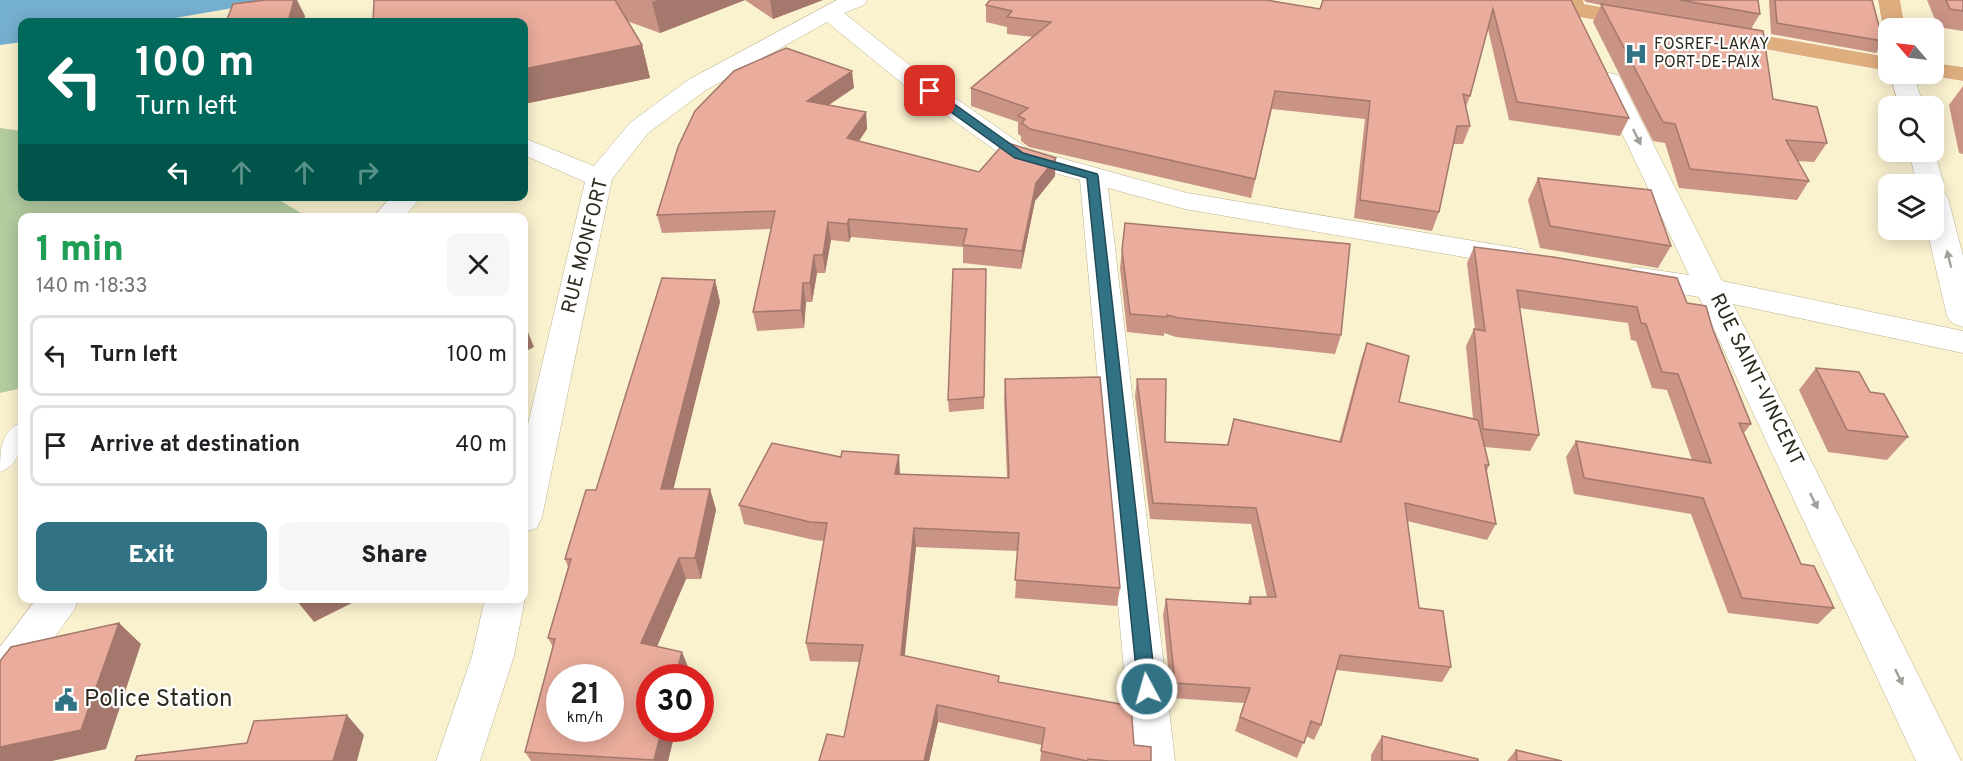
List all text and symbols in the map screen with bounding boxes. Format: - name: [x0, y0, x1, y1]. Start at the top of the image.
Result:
- north arrow: [1878, 18, 1944, 84]
- map controls: [1878, 18, 1944, 240]
- place label: FOSREF-LAKAY PORT-DE-PAIX: [1654, 35, 1769, 73]
- text: 100 m: [135, 38, 254, 91]
- hospital icon: FOSREF-LAKAY PORT-DE-PAIX: [1623, 41, 1649, 67]
- icon: left: [36, 42, 114, 120]
- pin: [904, 65, 955, 116]
- icon: arrive: [913, 74, 946, 107]
- text: Turn left: [135, 90, 237, 124]
- button: search: [1878, 96, 1944, 162]
- one-way arrow: [1632, 128, 1642, 145]
- icon: left: [162, 156, 195, 189]
- icon: ahead: [225, 156, 258, 189]
- icon: ahead: [288, 156, 321, 189]
- icon: right: [351, 156, 384, 189]
- button: layers: [1878, 174, 1944, 240]
- street label: RUE MONFORT: [557, 176, 615, 316]
- text: 1 min: [36, 228, 124, 274]
- button: close: [447, 233, 510, 296]
- one-way arrow: [1943, 250, 1953, 268]
- text: 140 m · 18:33: [36, 274, 148, 300]
- street label: RUE SAINT-VINCENT: [1703, 290, 1809, 470]
- icon: left: [39, 339, 72, 372]
- text: Turn left: [90, 342, 178, 369]
- text: 100 m: [447, 342, 507, 369]
- icon: arrive: [39, 429, 72, 462]
- text: Arrive at destination: [90, 432, 300, 459]
- text: 40 m: [455, 432, 507, 459]
- one-way arrow: [1809, 493, 1818, 510]
- button: Exit: [36, 522, 267, 591]
- button: Share: [279, 522, 510, 591]
- position arrow: [1115, 657, 1179, 721]
- speed limit sign: 30: [636, 664, 714, 742]
- one-way arrow: [1894, 668, 1903, 685]
- text: 21: [570, 677, 600, 714]
- place label: Police Station: [84, 685, 232, 715]
- public building icon: Police Station: [53, 687, 79, 713]
- text: km/h: [567, 709, 603, 728]

